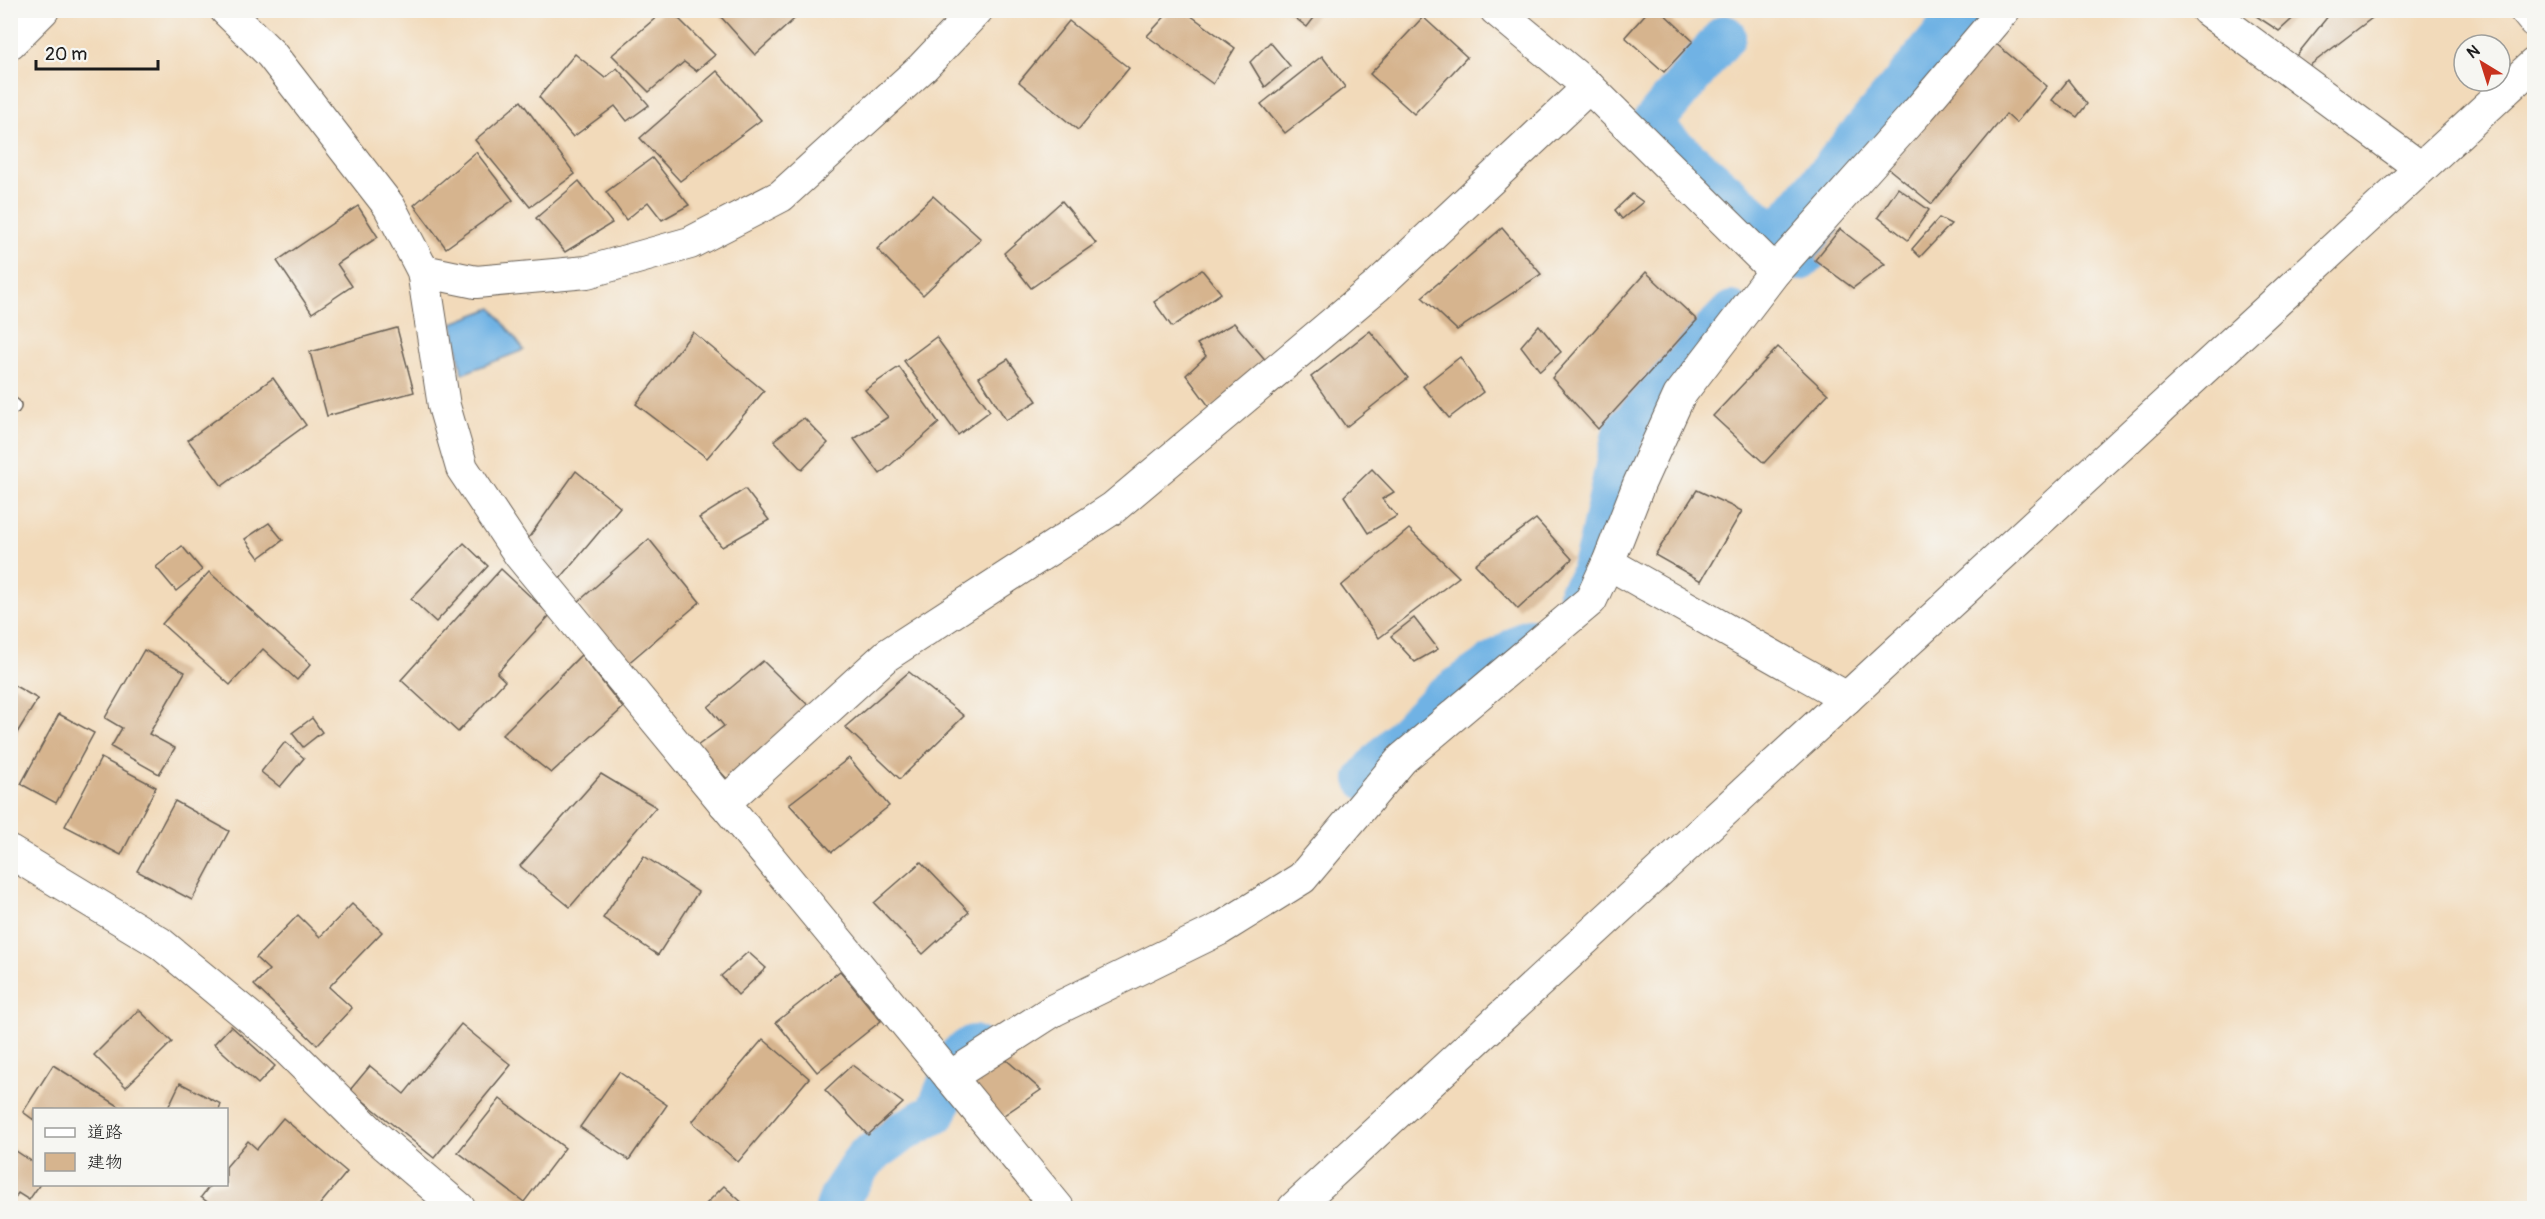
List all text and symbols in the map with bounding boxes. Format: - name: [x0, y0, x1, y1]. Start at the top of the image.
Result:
- scale bar: [36, 33, 158, 71]
- north arrow: [2452, 33, 2512, 93]
- text: N: [2463, 41, 2484, 63]
- text: 20 m: [45, 43, 87, 66]
- legend: [33, 1108, 228, 1186]
- text: 道路: [87, 1121, 123, 1144]
- text: 建物: [87, 1151, 123, 1174]

